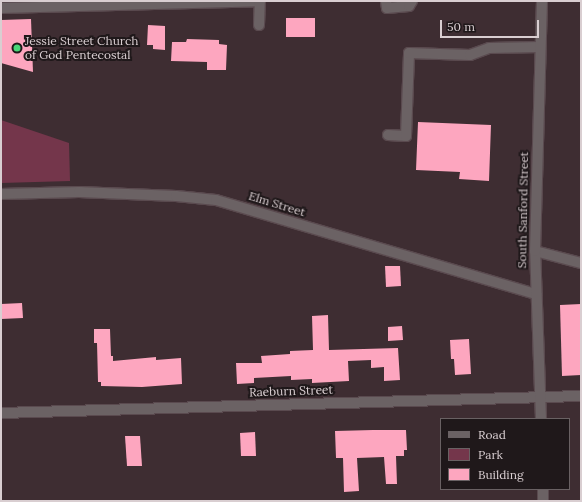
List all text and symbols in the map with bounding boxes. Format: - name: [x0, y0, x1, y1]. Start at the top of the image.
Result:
- scale bar: [442, 12, 541, 38]
- text: 50 m: [447, 19, 475, 34]
- place label: Jessie Street Church of God Pentecostal: [25, 34, 139, 62]
- marker: Jessie Street Church of God Pentecostal: [12, 43, 22, 53]
- street label: South Sanford Street: [515, 152, 531, 268]
- street label: Elm Street: [247, 189, 307, 219]
- street label: Raeburn Street: [249, 382, 333, 400]
- legend: [440, 418, 570, 490]
- text: Road: [478, 427, 506, 442]
- text: Park: [478, 447, 503, 462]
- text: Building: [478, 467, 524, 482]

